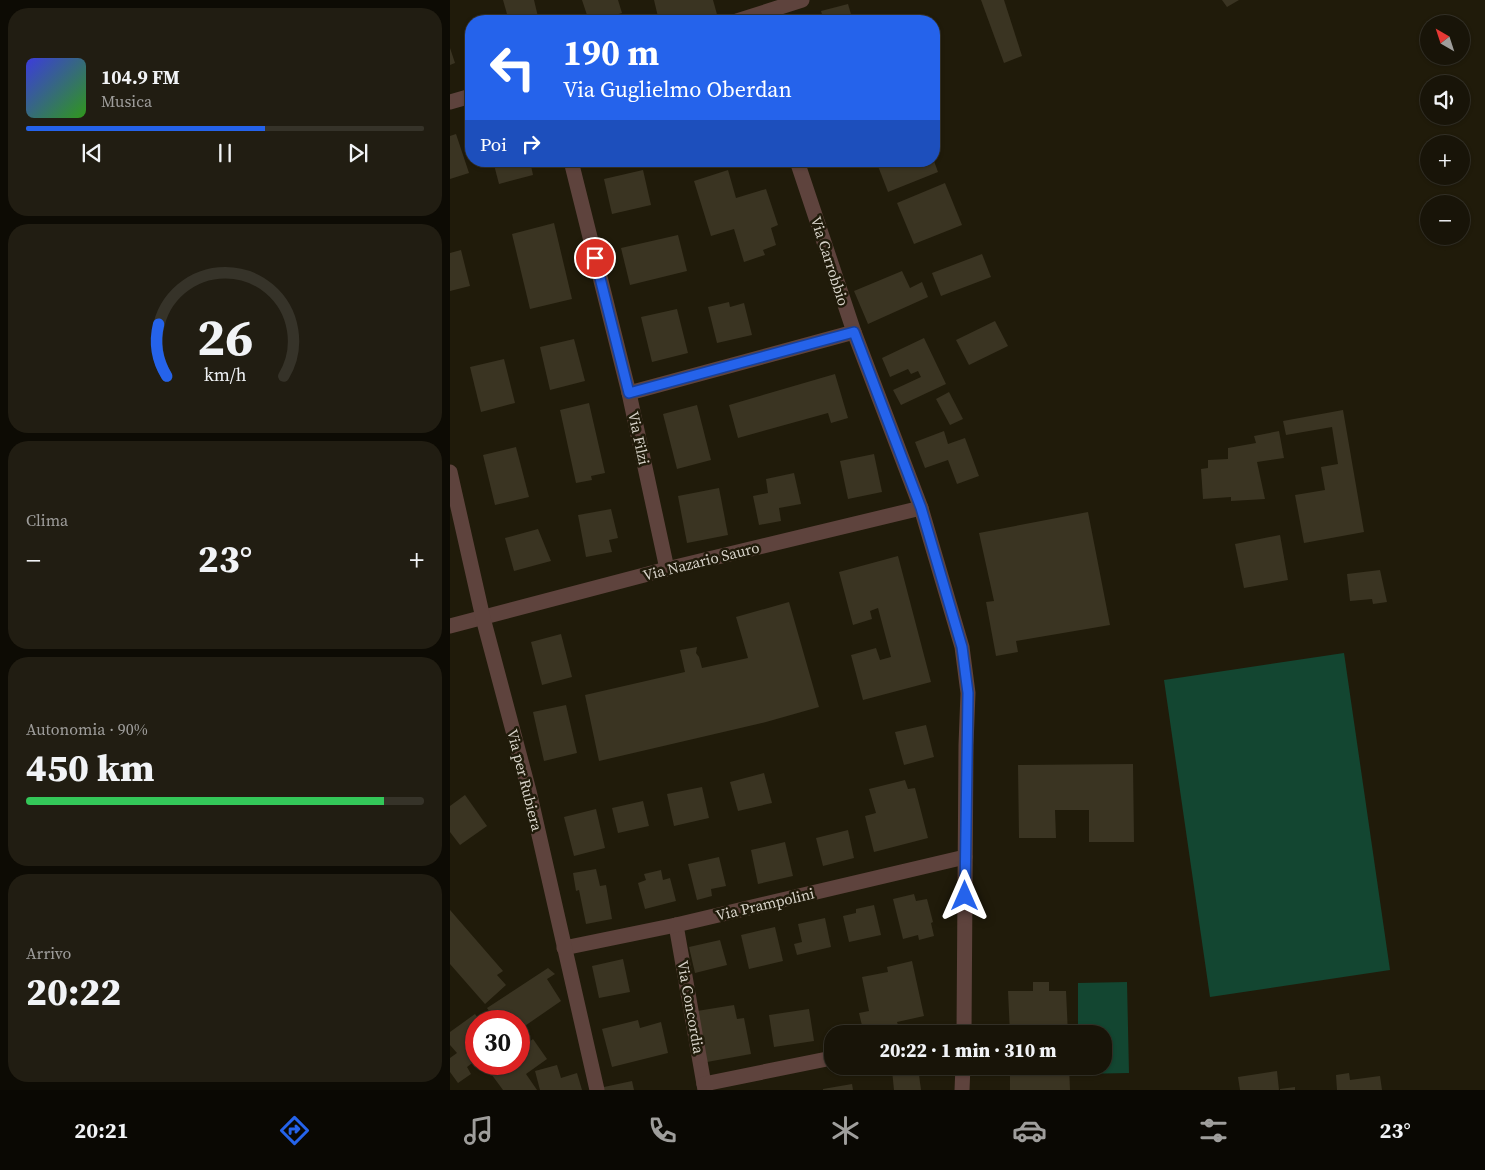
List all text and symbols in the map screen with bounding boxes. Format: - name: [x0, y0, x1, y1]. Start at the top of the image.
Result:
- north arrow: [1420, 15, 1470, 65]
- map controls: [1420, 15, 1470, 245]
- text: 190 m: [563, 29, 659, 77]
- icon: left: [480, 35, 545, 100]
- text: 104.9 FM: [101, 64, 180, 90]
- text: Via Guglielmo Oberdan: [563, 74, 792, 104]
- button: sound: [1420, 75, 1470, 125]
- text: Musica: [101, 90, 152, 112]
- icon: right: [517, 130, 545, 158]
- text: Poi: [480, 131, 507, 157]
- button: +: [1420, 135, 1470, 185]
- icon: previous: [78, 139, 106, 167]
- icon: pause: [211, 139, 239, 167]
- icon: next: [344, 139, 372, 167]
- button: −: [1420, 195, 1470, 245]
- street label: Via Carrobbio: [806, 214, 854, 308]
- pin: [574, 237, 616, 279]
- icon: arrive: [581, 244, 609, 272]
- text: 26: [197, 301, 253, 372]
- text: km/h: [204, 362, 247, 387]
- street label: Via Filzi: [623, 409, 655, 467]
- text: Clima: [26, 509, 68, 531]
- text: 23°: [198, 533, 252, 585]
- street label: Via Nazario Sauro: [641, 536, 761, 586]
- text: −: [26, 541, 41, 579]
- text: +: [409, 541, 424, 579]
- text: Autonomia · 90%: [26, 718, 148, 740]
- street label: Via per Rubiera: [502, 727, 548, 834]
- text: 450 km: [26, 742, 154, 794]
- position arrow: [938, 869, 990, 921]
- street label: Via Prampolini: [714, 882, 816, 926]
- text: Arrivo: [26, 942, 71, 964]
- street label: Via Concordia: [672, 959, 710, 1056]
- text: 20:22: [26, 966, 121, 1018]
- speed limit sign: 30: [465, 1010, 530, 1075]
- text: 20:22 · 1 min · 310 m: [879, 1037, 1057, 1063]
- icon: directions: [277, 1113, 312, 1148]
- icon: music: [461, 1113, 496, 1148]
- icon: phone: [645, 1113, 680, 1148]
- icon: climate: [828, 1113, 863, 1148]
- icon: car: [1012, 1113, 1047, 1148]
- icon: filters: [1196, 1113, 1231, 1148]
- text: 20:21: [74, 1115, 129, 1145]
- text: 23°: [1380, 1115, 1411, 1145]

